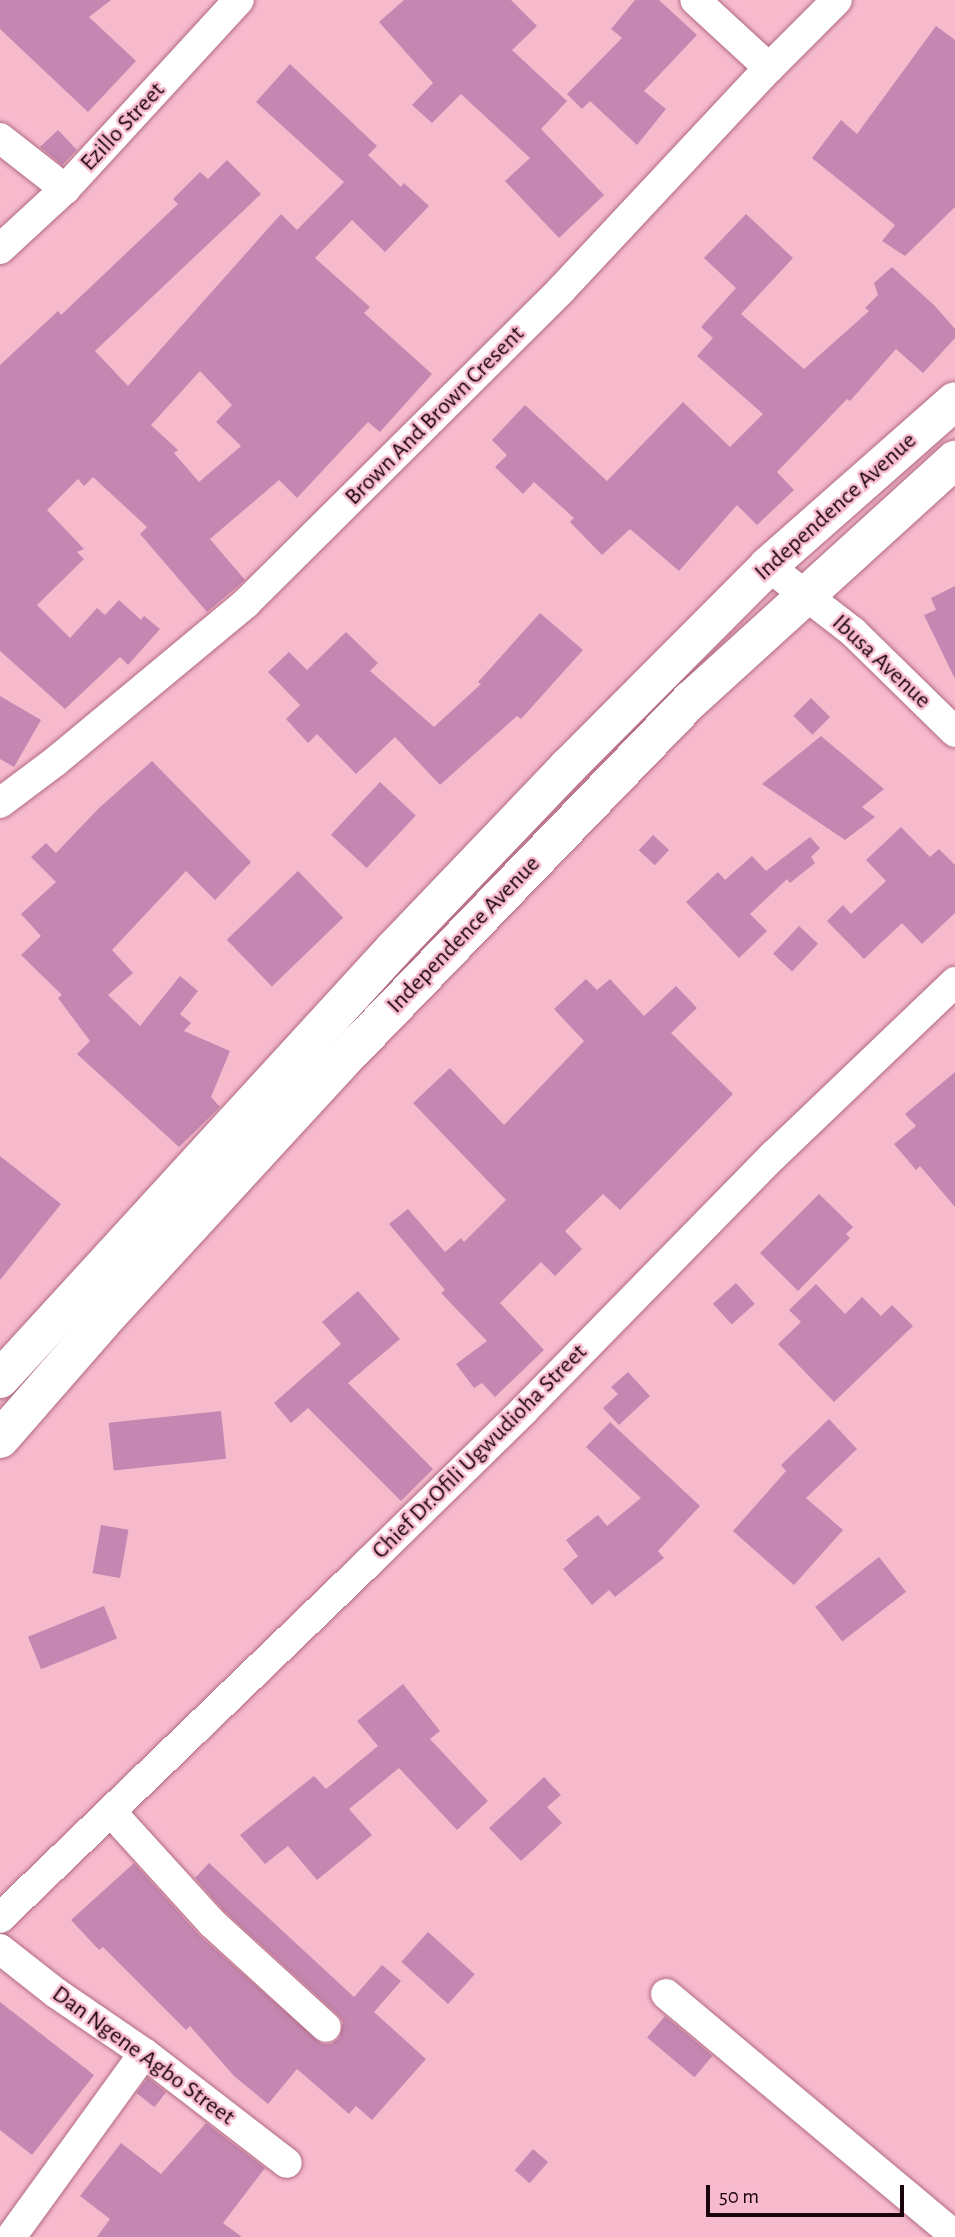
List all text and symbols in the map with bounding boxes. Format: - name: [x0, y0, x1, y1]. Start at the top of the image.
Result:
- street label: Ezillo Street: [75, 77, 171, 177]
- street label: Brown And Brown Cresent: [339, 320, 531, 512]
- street label: Independence Avenue: [749, 427, 923, 587]
- street label: Ibusa Avenue: [826, 609, 936, 715]
- street label: Independence Avenue: [381, 850, 547, 1020]
- street label: Chief Dr.Ofili Ugwudioha Street: [367, 1339, 593, 1565]
- street label: Dan Ngene Agbo Street: [46, 1980, 240, 2132]
- scale bar: [710, 2170, 908, 2214]
- text: 50 m: [719, 2186, 759, 2207]

